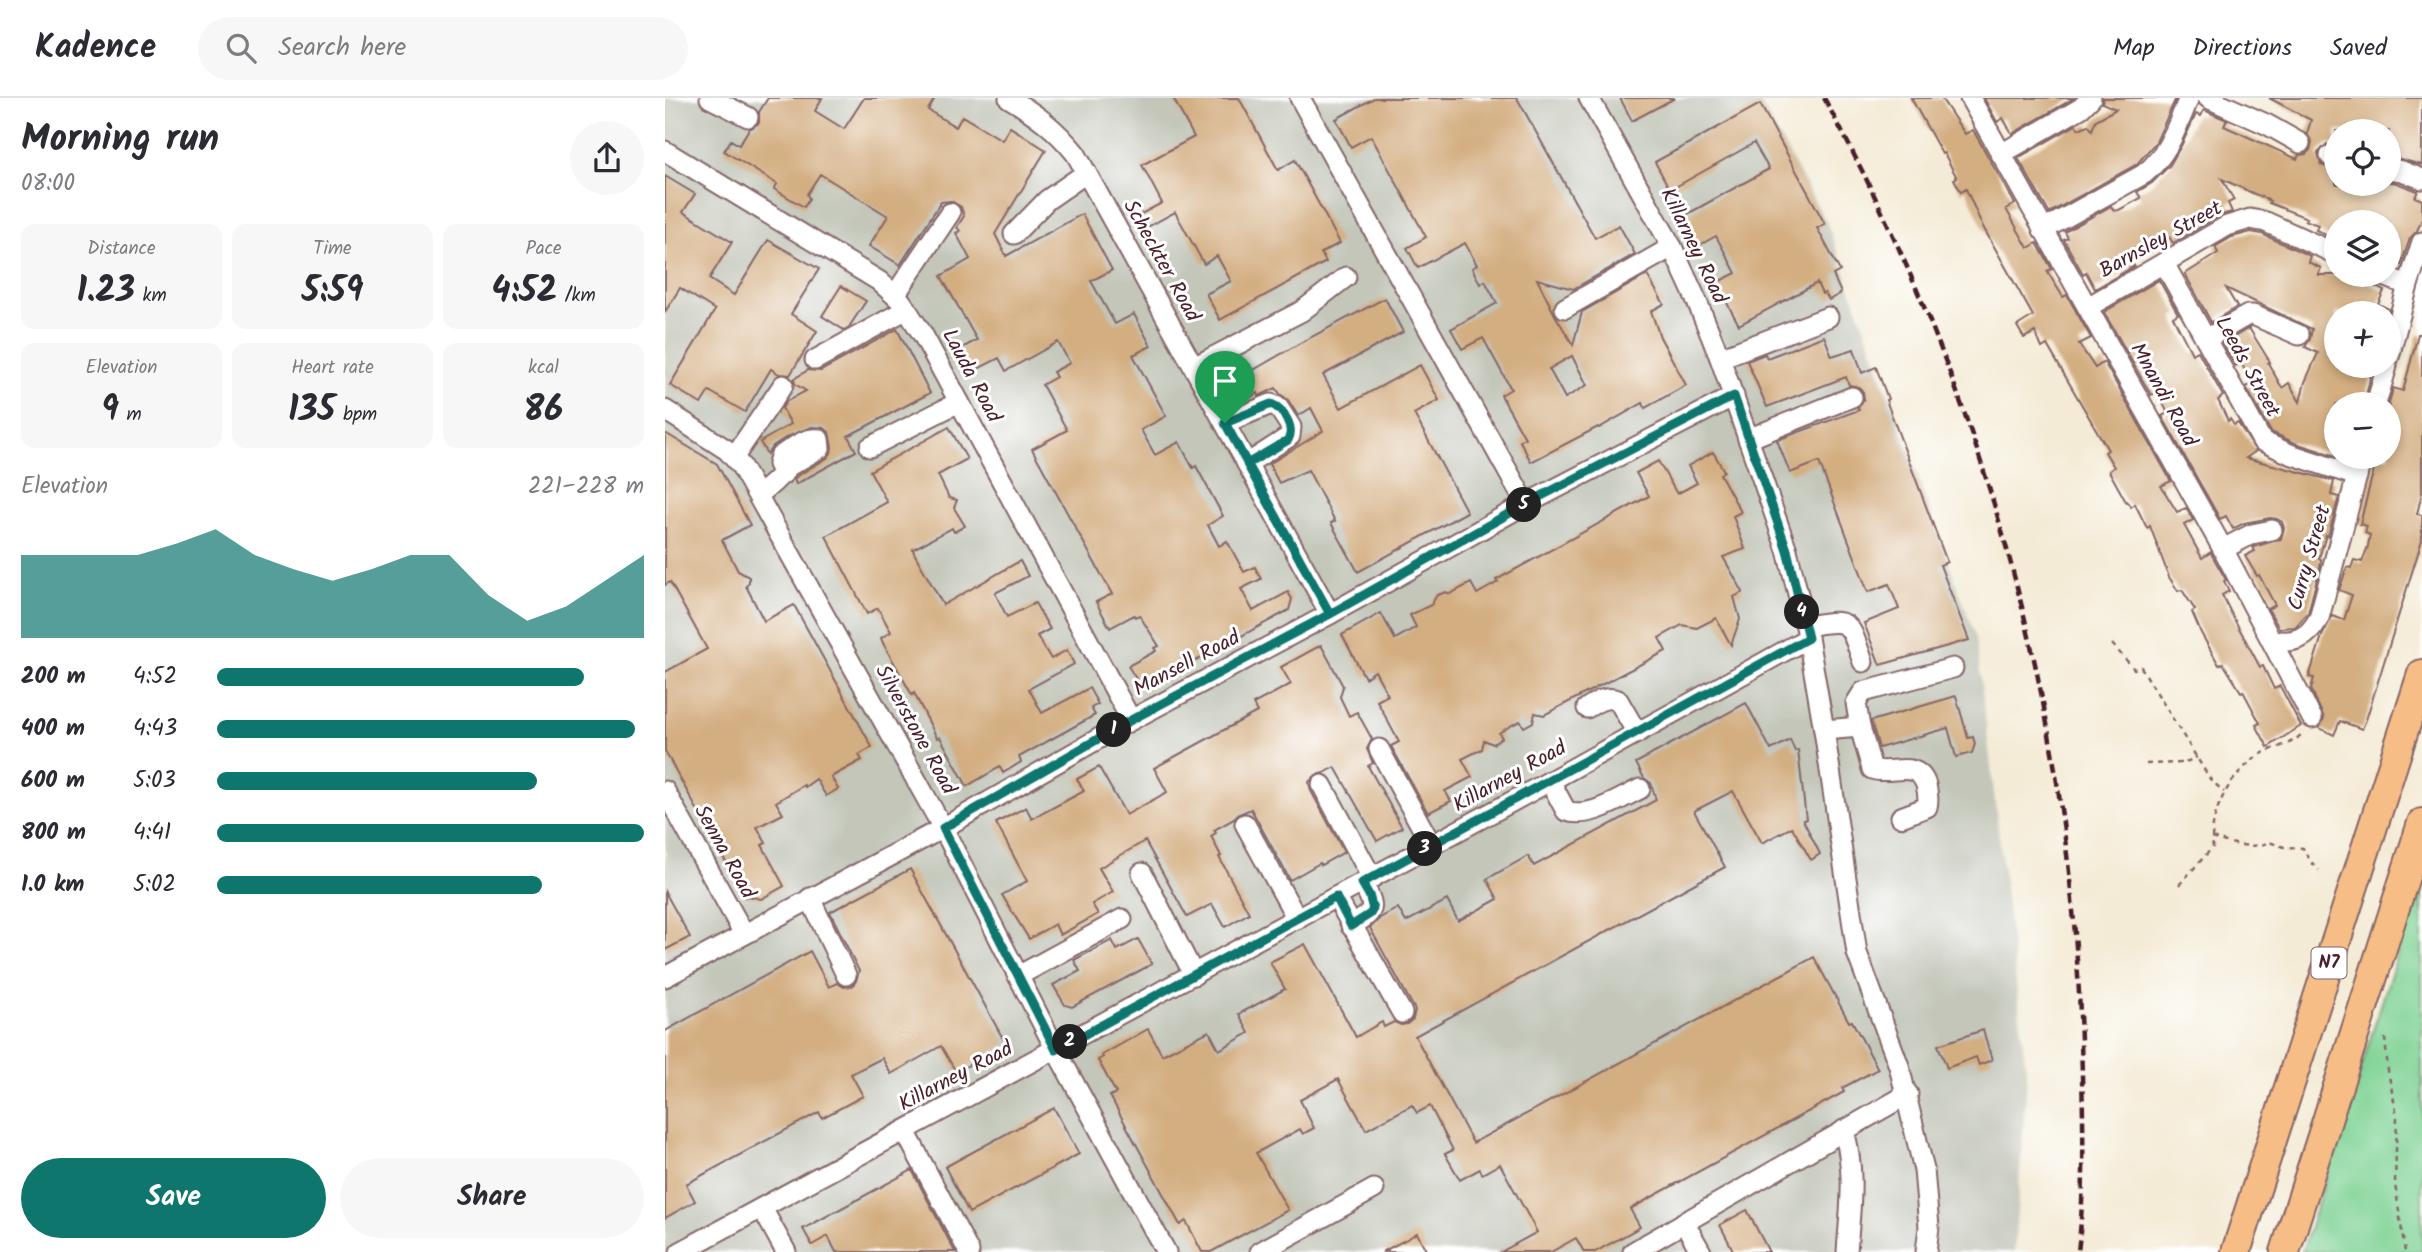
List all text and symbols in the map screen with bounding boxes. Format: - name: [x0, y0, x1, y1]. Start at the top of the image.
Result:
- search box: [198, 17, 688, 80]
- text: Kadence: [35, 22, 156, 75]
- text: Search here: [278, 27, 406, 69]
- icon: search: [222, 29, 260, 67]
- text: Map: [2113, 29, 2155, 68]
- text: Directions: [2193, 29, 2292, 68]
- text: Saved: [2330, 29, 2387, 68]
- text: Morning run: [21, 110, 219, 170]
- map controls: [2324, 119, 2401, 469]
- button: locate: [2324, 119, 2401, 196]
- button: share: [570, 121, 644, 195]
- text: 08:00: [21, 166, 75, 202]
- street label: Killarney Road: [1651, 182, 1736, 310]
- street label: Barnsley Street: [2093, 192, 2229, 288]
- street label: Scheckter Road: [1114, 194, 1209, 329]
- button: layers: [2324, 210, 2401, 287]
- text: Distance: [87, 234, 156, 264]
- text: Time: [313, 234, 352, 264]
- text: Pace: [525, 234, 562, 264]
- text: 1.23: [76, 264, 135, 320]
- text: 5:59: [302, 264, 363, 320]
- text: 4:52: [491, 264, 557, 320]
- text: km: [135, 281, 167, 311]
- text: /km: [557, 281, 596, 311]
- button: +: [2324, 301, 2401, 378]
- street label: Leeds Street: [2206, 310, 2289, 425]
- street label: Lauda Road: [932, 323, 1010, 429]
- street label: Mnandi Road: [2121, 337, 2206, 454]
- pin: [1195, 351, 1255, 423]
- text: Elevation: [86, 353, 157, 383]
- text: Heart rate: [291, 353, 374, 383]
- text: kcal: [528, 353, 559, 383]
- icon: arrive: [1206, 362, 1244, 400]
- text: 9: [101, 383, 119, 439]
- text: 135: [288, 383, 335, 439]
- text: 86: [524, 383, 563, 439]
- button: −: [2324, 392, 2401, 469]
- text: m: [119, 400, 142, 430]
- text: bpm: [335, 400, 377, 430]
- text: Elevation: [21, 469, 108, 505]
- text: 221–228 m: [528, 469, 644, 505]
- pin: 5: [1507, 488, 1541, 522]
- text: 5: [1519, 489, 1528, 519]
- street label: Curry Street: [2279, 501, 2341, 615]
- pin: 4: [1785, 594, 1819, 630]
- text: 4: [1796, 596, 1807, 626]
- street label: Mansell Road: [1128, 622, 1247, 706]
- text: 200 m: [21, 659, 86, 695]
- text: 4:52: [133, 659, 177, 695]
- street label: Silverstone Road: [866, 659, 965, 802]
- text: 400 m: [21, 711, 85, 747]
- text: 4:43: [133, 711, 177, 747]
- pin: 1: [1097, 712, 1131, 748]
- text: 1: [1111, 714, 1116, 744]
- street label: Killarney Road: [1447, 732, 1573, 822]
- text: 600 m: [21, 763, 85, 799]
- text: 5:03: [133, 763, 176, 799]
- street label: Senna Road: [685, 799, 764, 906]
- text: 800 m: [21, 815, 86, 851]
- text: 4:41: [133, 815, 171, 851]
- pin: 3: [1407, 832, 1443, 866]
- text: 3: [1419, 833, 1430, 863]
- text: 1.0 km: [21, 867, 84, 903]
- text: 5:02: [133, 867, 176, 903]
- road number: N7: [2311, 948, 2347, 978]
- pin: 2: [1053, 1024, 1087, 1060]
- text: 2: [1064, 1026, 1075, 1056]
- street label: Killarney Road: [893, 1033, 1020, 1121]
- button: Save: [21, 1158, 326, 1238]
- button: Share: [340, 1158, 644, 1238]

